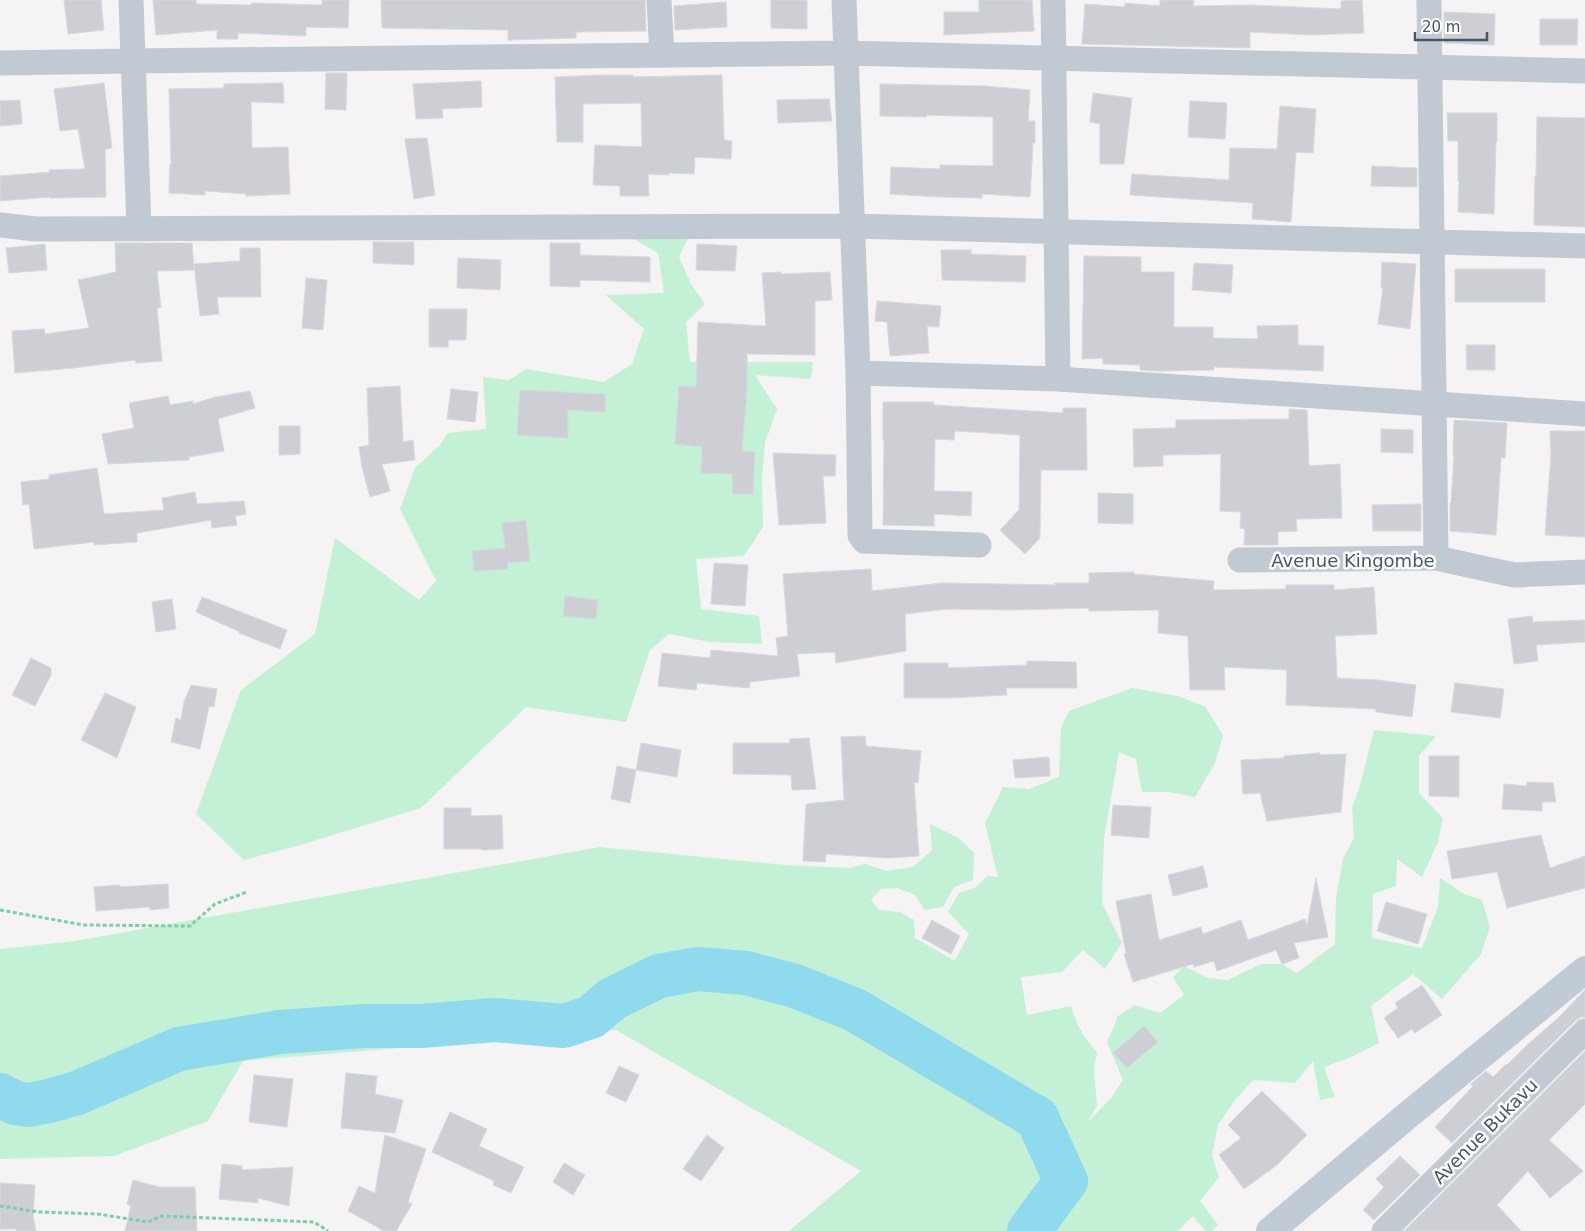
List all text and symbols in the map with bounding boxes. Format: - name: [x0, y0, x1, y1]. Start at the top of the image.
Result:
- scale bar: [1415, 10, 1488, 42]
- text: 20 m: [1422, 18, 1460, 36]
- street label: Avenue Kingombe: [1271, 550, 1435, 571]
- street label: Avenue Bukavu: [1428, 1074, 1542, 1188]

